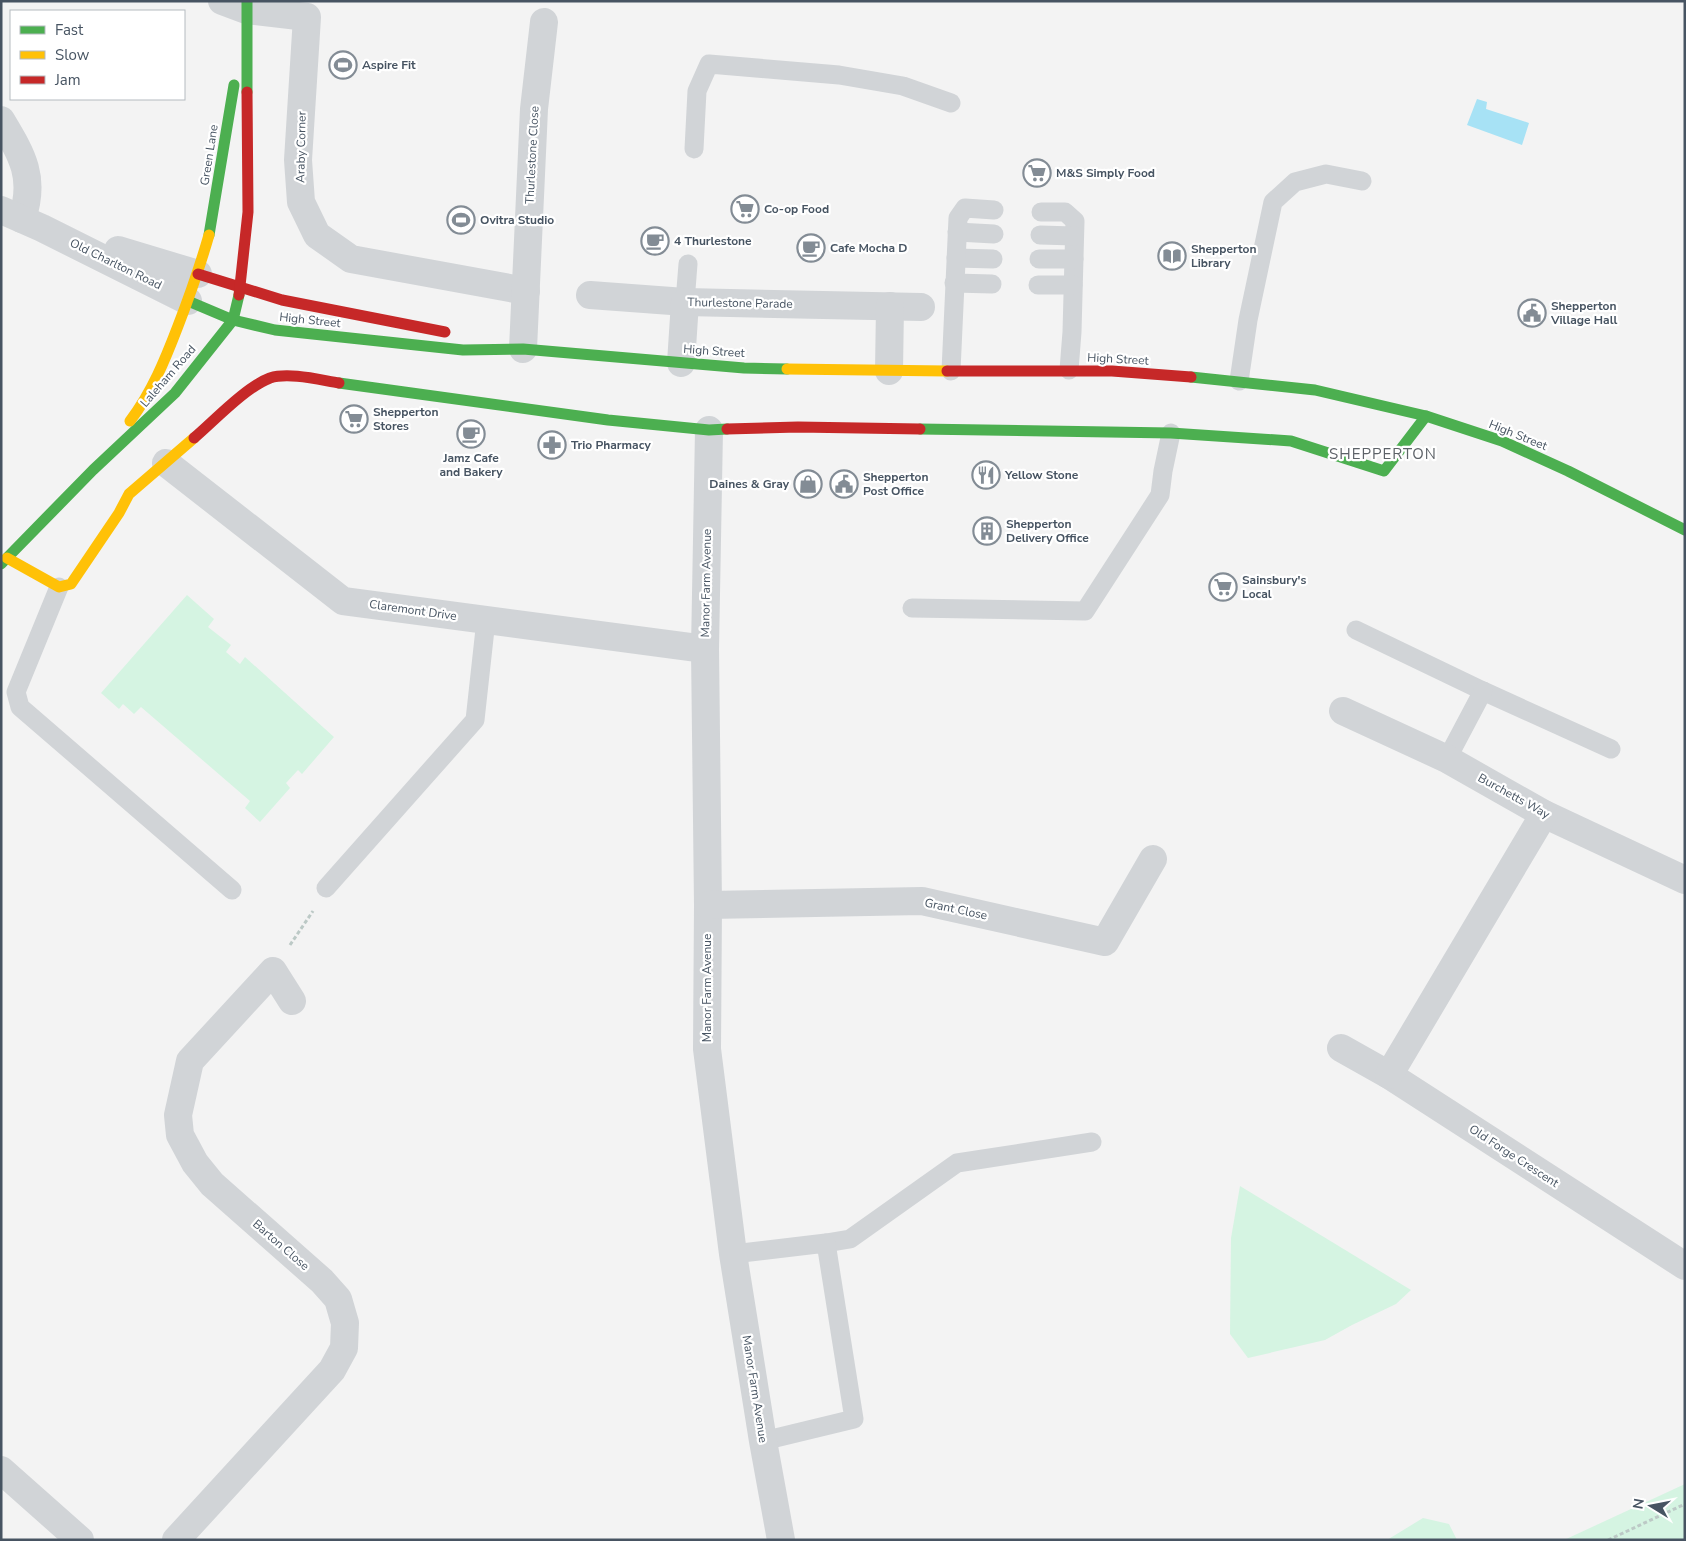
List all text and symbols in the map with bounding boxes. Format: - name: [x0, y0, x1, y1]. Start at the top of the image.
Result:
- legend: [10, 10, 185, 100]
- text: Fast: [55, 20, 84, 40]
- text: Slow: [55, 45, 90, 65]
- sports icon: Aspire Fit: [328, 50, 358, 80]
- place label: Aspire Fit: [362, 57, 416, 73]
- text: Jam: [54, 70, 81, 90]
- street label: Thurlestone Close: [521, 106, 543, 204]
- street label: Araby Corner: [292, 110, 310, 183]
- street label: Green Lane: [196, 123, 222, 187]
- supermarket icon: M&S Simply Food: [1022, 158, 1052, 188]
- place label: M&S Simply Food: [1056, 165, 1155, 181]
- supermarket icon: Co-op Food: [730, 194, 760, 224]
- place label: Co-op Food: [764, 201, 829, 217]
- sports icon: Ovitra Studio: [446, 205, 476, 235]
- place label: Ovitra Studio: [480, 212, 554, 228]
- cafe icon: 4 Thurlestone: [640, 226, 670, 256]
- place label: 4 Thurlestone: [674, 233, 752, 249]
- cafe icon: Cafe Mocha D: [796, 233, 826, 263]
- street label: Old Charlton Road: [67, 235, 165, 293]
- place label: Cafe Mocha D: [830, 240, 907, 256]
- library icon: Shepperton Library: [1157, 241, 1187, 271]
- place label: Shepperton Library: [1191, 241, 1257, 271]
- street label: Thurlestone Parade: [687, 294, 793, 312]
- public building icon: Shepperton Village Hall: [1517, 298, 1547, 328]
- place label: Shepperton Village Hall: [1550, 298, 1617, 328]
- street label: High Street: [279, 309, 342, 331]
- street label: High Street: [683, 341, 746, 361]
- street label: Laleham Road: [137, 342, 199, 410]
- street label: High Street: [1087, 349, 1150, 369]
- supermarket icon: Shepperton Stores: [339, 404, 369, 434]
- place label: Shepperton Stores: [373, 404, 439, 434]
- street label: High Street: [1486, 416, 1550, 454]
- cafe icon: Jamz Cafe and Bakery: [456, 419, 486, 449]
- pharmacy icon: Trio Pharmacy: [537, 430, 567, 460]
- place label: Trio Pharmacy: [571, 437, 651, 453]
- district label: SHEPPERTON: [1329, 444, 1437, 464]
- place label: Jamz Cafe and Bakery: [439, 450, 503, 480]
- restaurant icon: Yellow Stone: [971, 460, 1001, 490]
- place label: Yellow Stone: [1004, 467, 1079, 483]
- shop icon: Daines & Gray: [793, 469, 823, 499]
- public building icon: Shepperton Post Office: [829, 469, 859, 499]
- place label: Shepperton Post Office: [863, 469, 929, 499]
- place label: Daines & Gray: [709, 476, 790, 492]
- building icon: Shepperton Delivery Office: [972, 516, 1002, 546]
- place label: Shepperton Delivery Office: [1006, 516, 1089, 546]
- street label: Manor Farm Avenue: [697, 529, 715, 637]
- supermarket icon: Sainsbury's Local: [1208, 572, 1238, 602]
- place label: Sainsbury's Local: [1242, 572, 1307, 602]
- street label: Claremont Drive: [368, 596, 458, 624]
- street label: Burchetts Way: [1475, 770, 1554, 823]
- street label: Grant Close: [923, 895, 989, 923]
- street label: Manor Farm Avenue: [699, 934, 715, 1042]
- street label: Old Forge Crescent: [1466, 1121, 1563, 1191]
- street label: Barton Close: [249, 1216, 313, 1274]
- street label: Manor Farm Avenue: [739, 1334, 771, 1444]
- north arrow: [1626, 1481, 1676, 1531]
- text: N: [1628, 1497, 1649, 1511]

